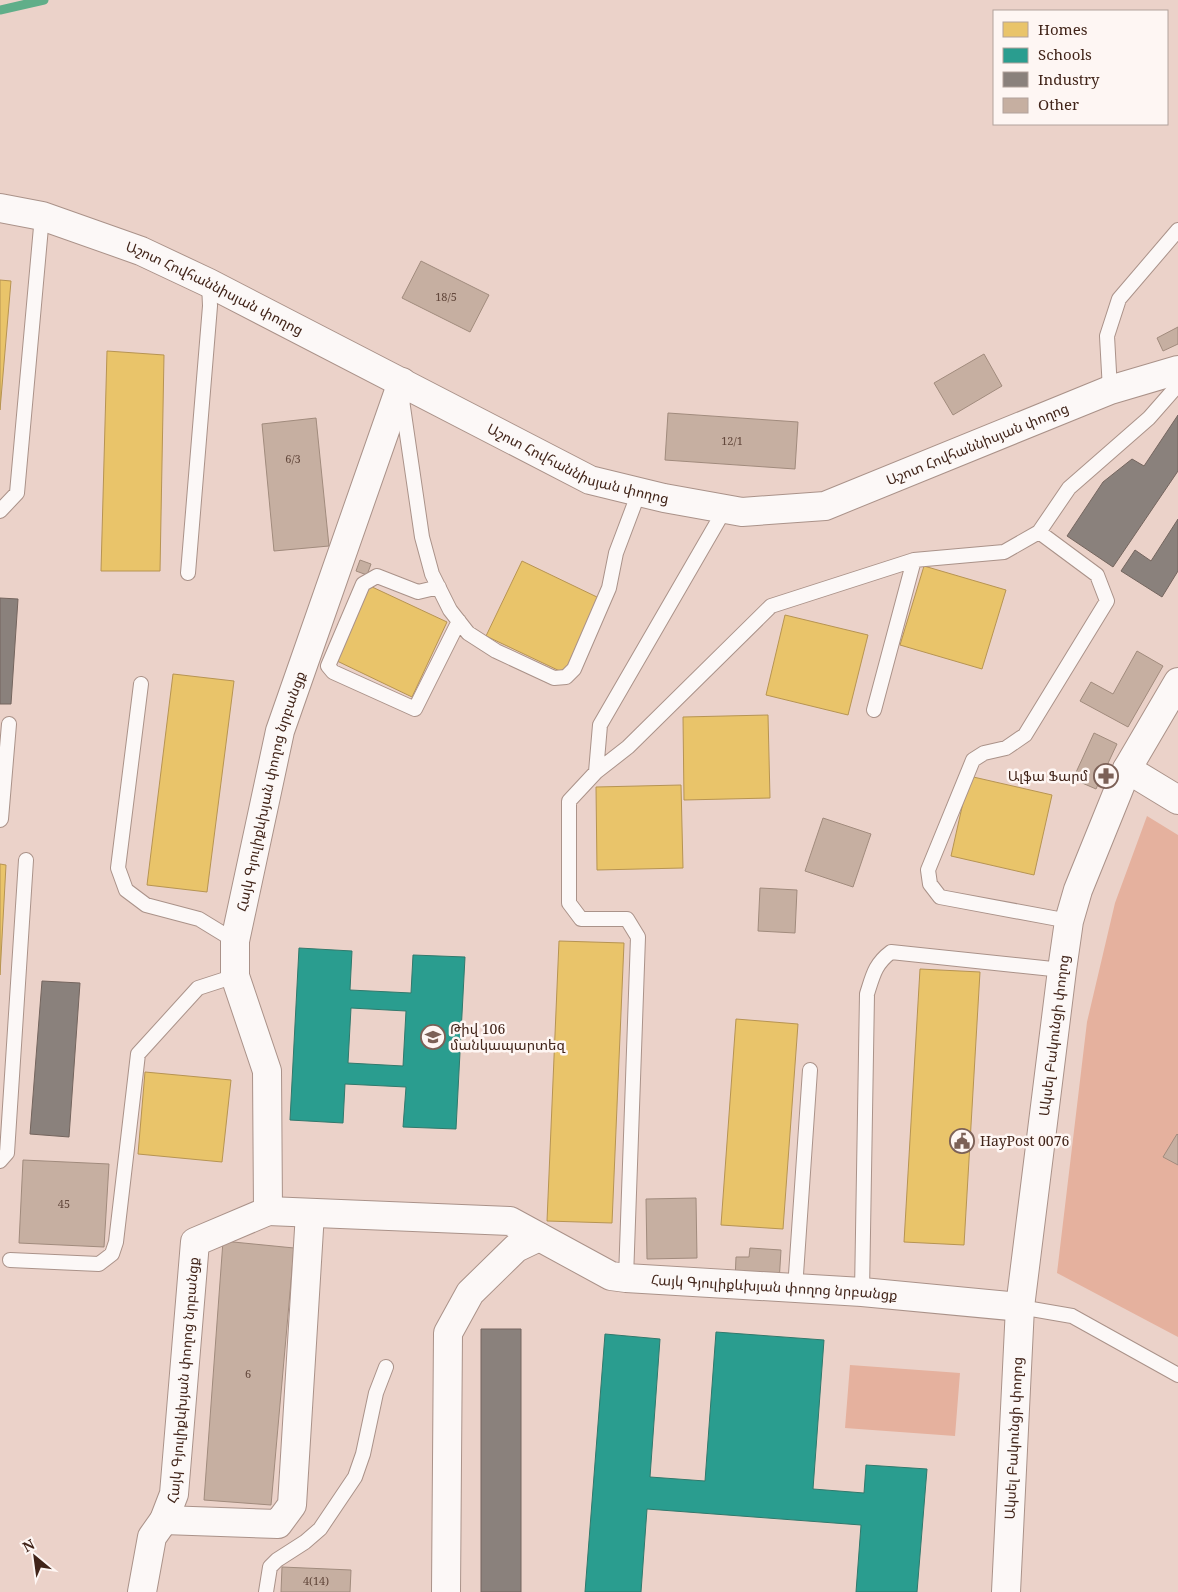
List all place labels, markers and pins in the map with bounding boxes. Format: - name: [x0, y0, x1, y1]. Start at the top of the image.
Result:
- pharmacy icon: Ալֆա Ֆարմ: [1093, 763, 1119, 789]
- place label: Ալֆա Ֆարմ: [1008, 766, 1088, 785]
- place label: Թիվ 106 մանկապարտեզ: [450, 1019, 565, 1054]
- school or university icon: Թիվ 106 մանկապարտեզ: [420, 1024, 446, 1050]
- public building icon: HayPost 0076: [949, 1128, 975, 1154]
- place label: HayPost 0076: [980, 1131, 1070, 1150]

